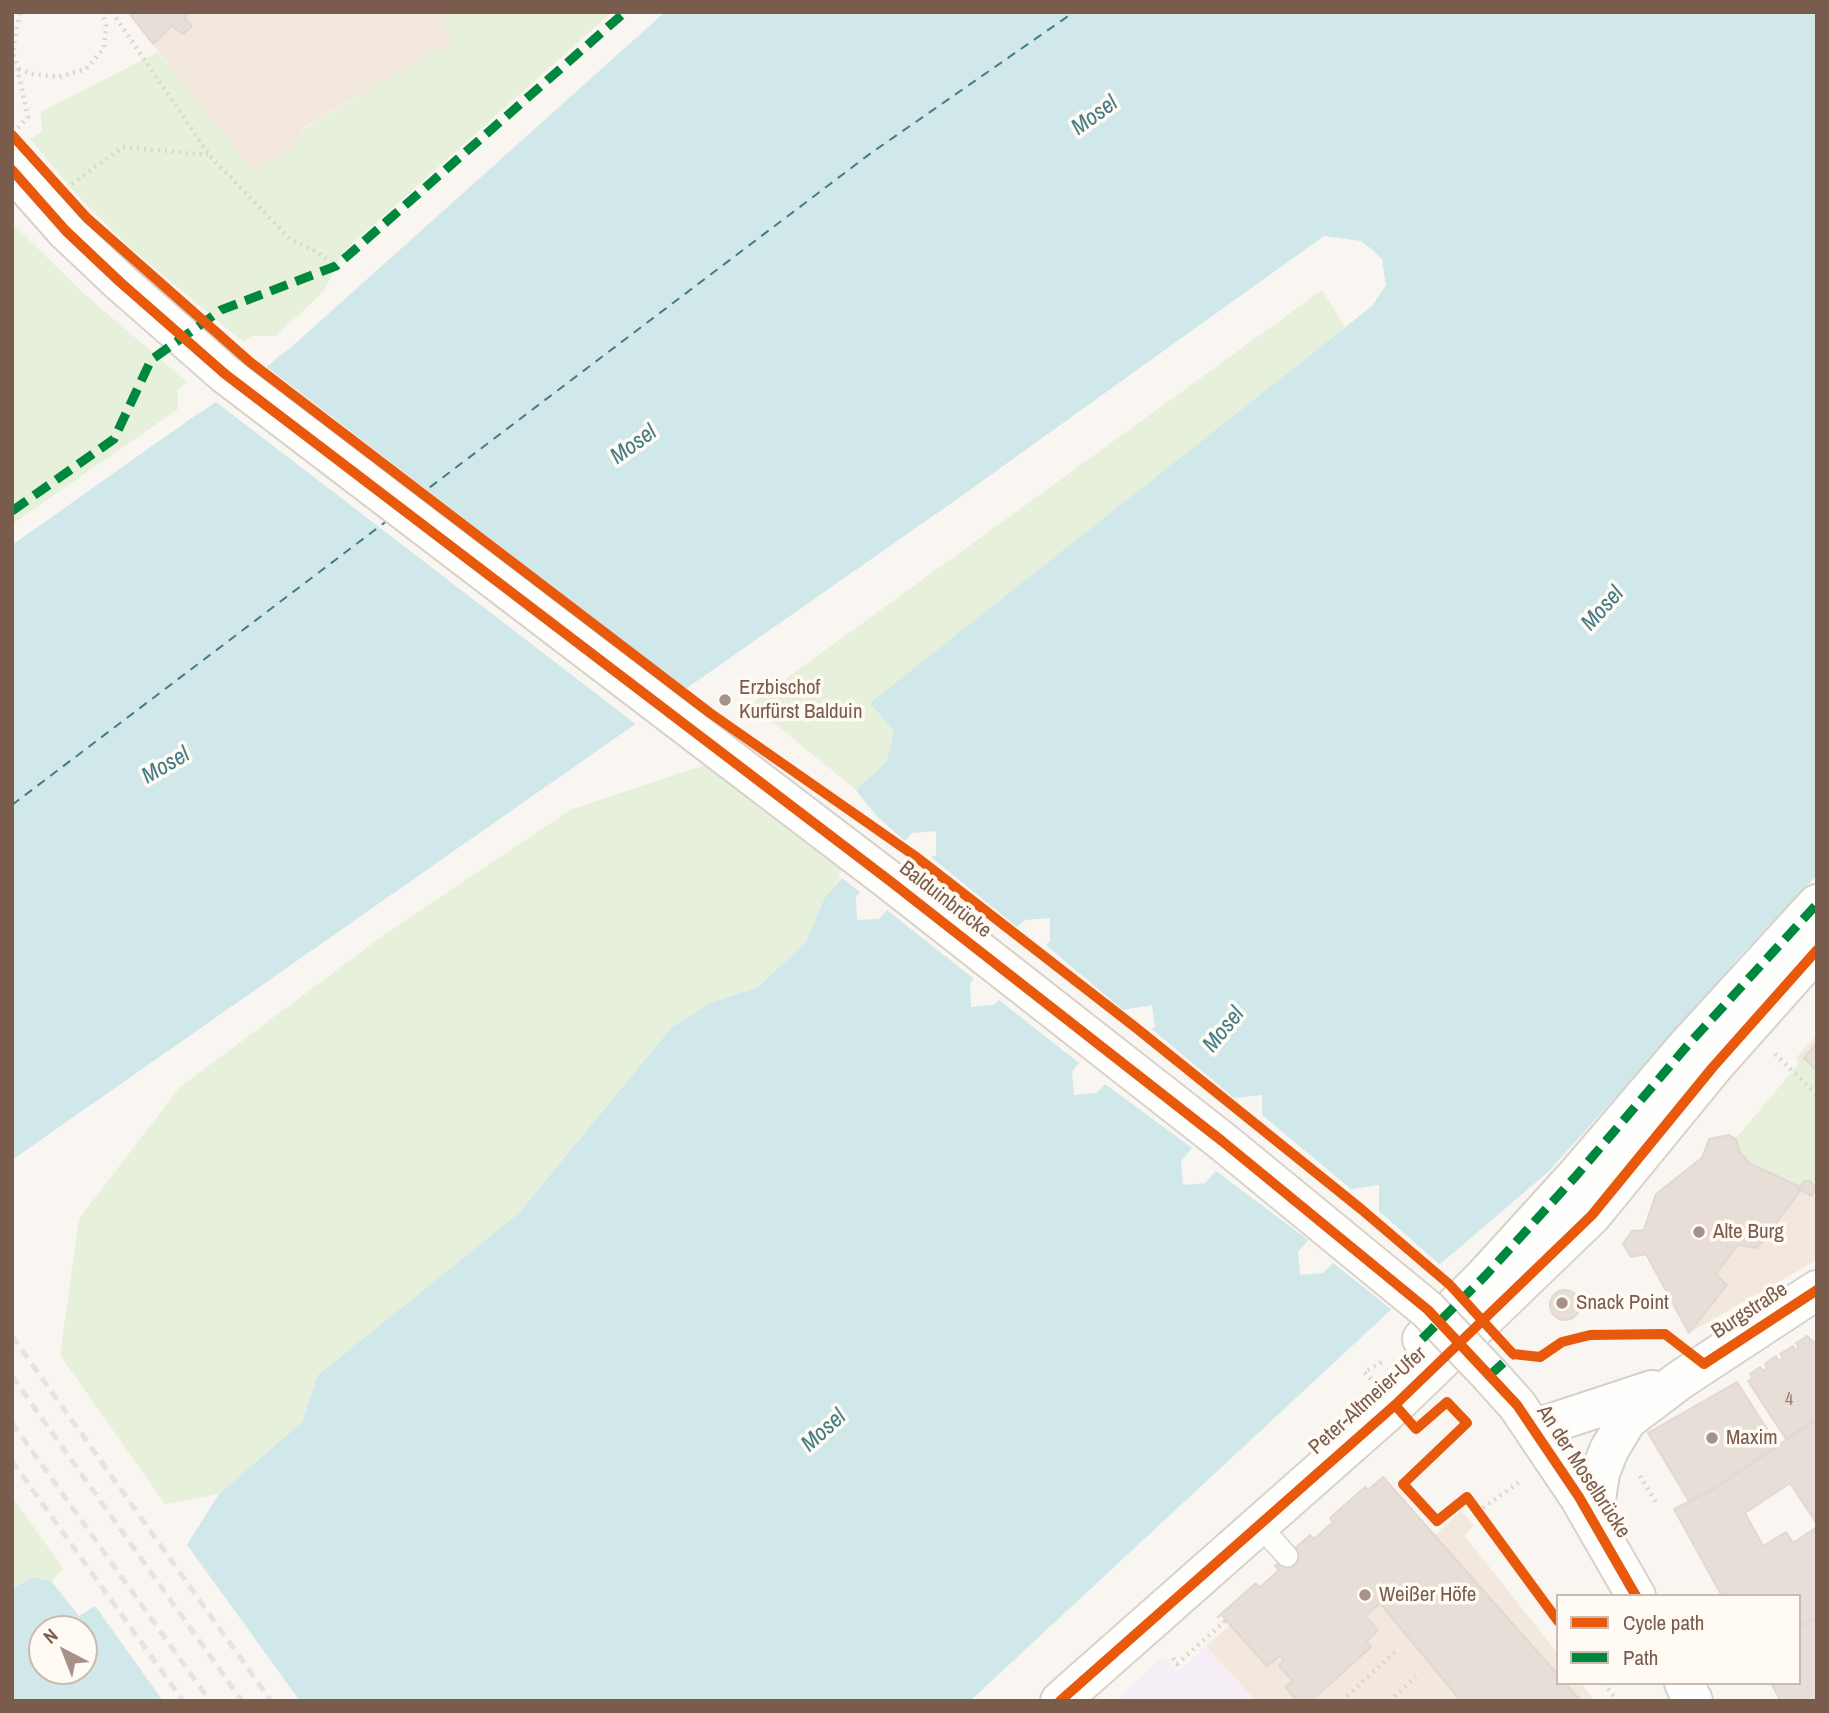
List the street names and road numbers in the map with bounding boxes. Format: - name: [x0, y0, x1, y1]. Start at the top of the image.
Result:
- street label: Balduinbrücke: [894, 856, 996, 944]
- street label: Burgstraße: [1707, 1277, 1793, 1345]
- street label: Peter-Altmeier-Ufer: [1304, 1342, 1432, 1460]
- street label: An der Moselbrücke: [1531, 1401, 1635, 1543]

